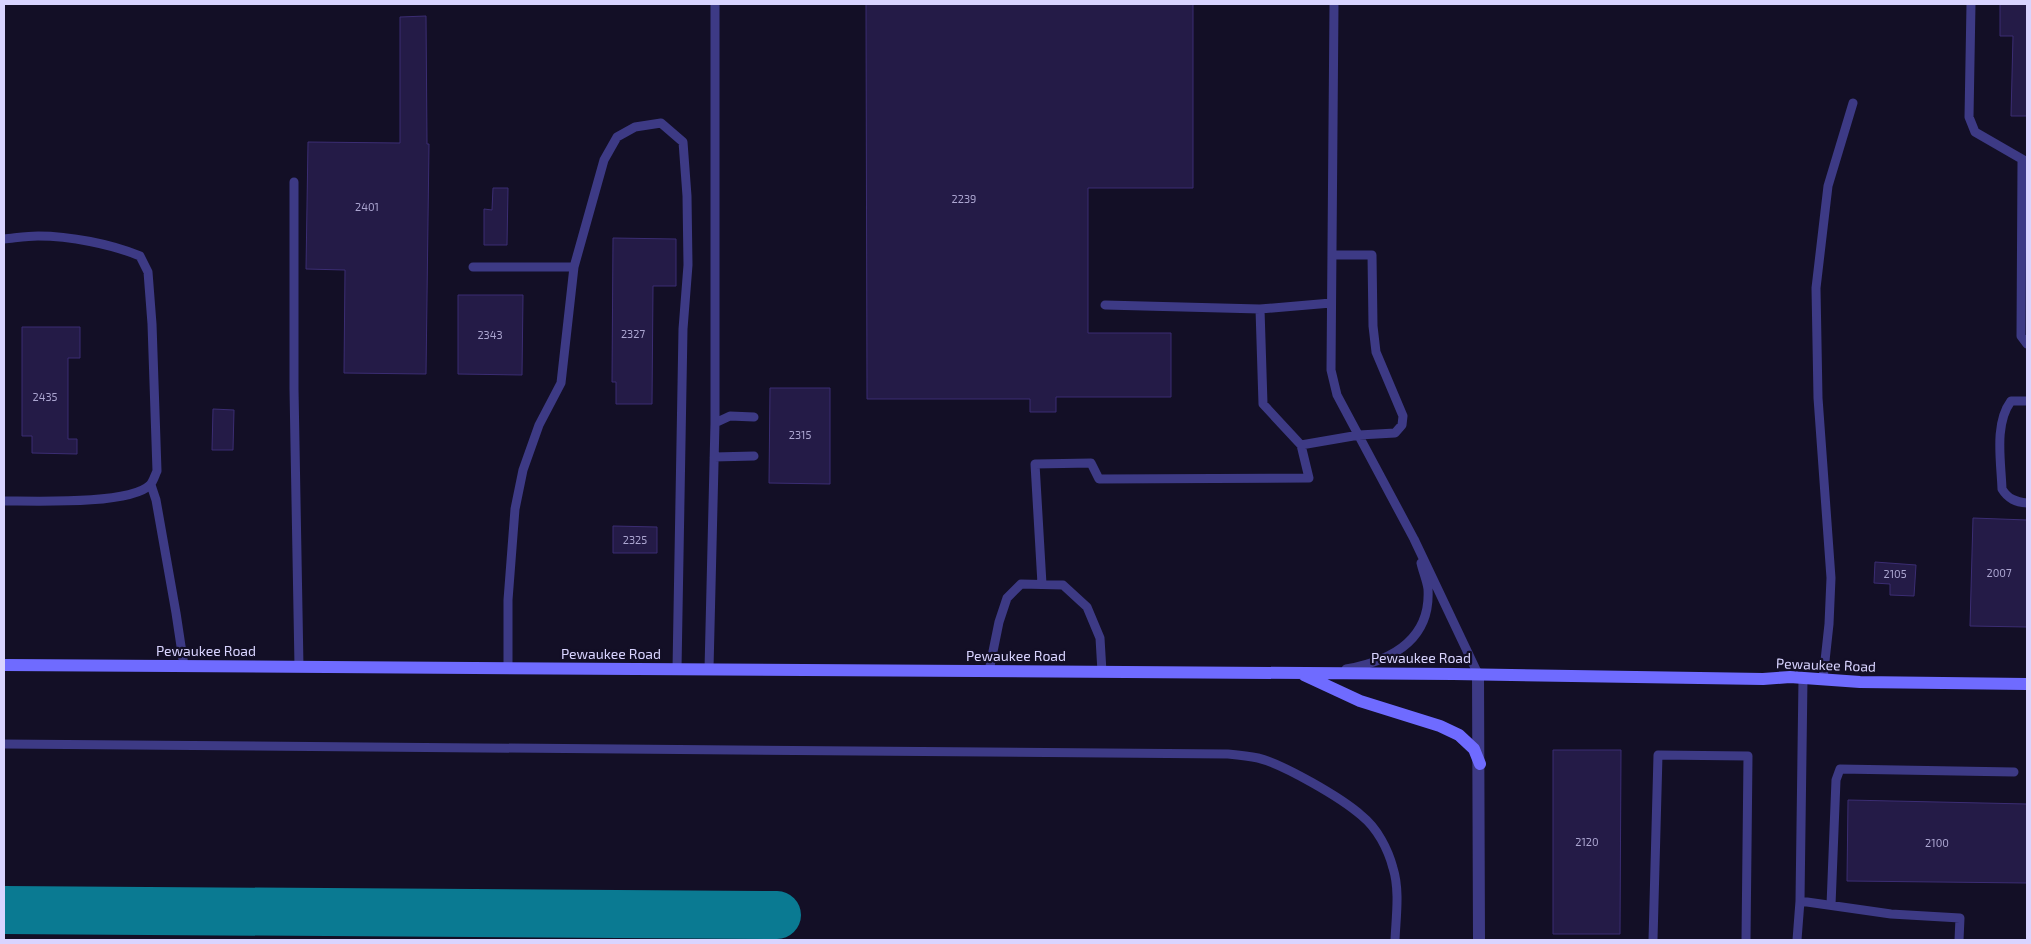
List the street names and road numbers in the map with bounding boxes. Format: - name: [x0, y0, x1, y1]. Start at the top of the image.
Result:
- street label: Pewaukee Road: [156, 642, 256, 659]
- street label: Pewaukee Road: [561, 645, 661, 662]
- street label: Pewaukee Road: [966, 647, 1066, 664]
- street label: Pewaukee Road: [1371, 649, 1471, 666]
- street label: Pewaukee Road: [1776, 654, 1876, 675]

